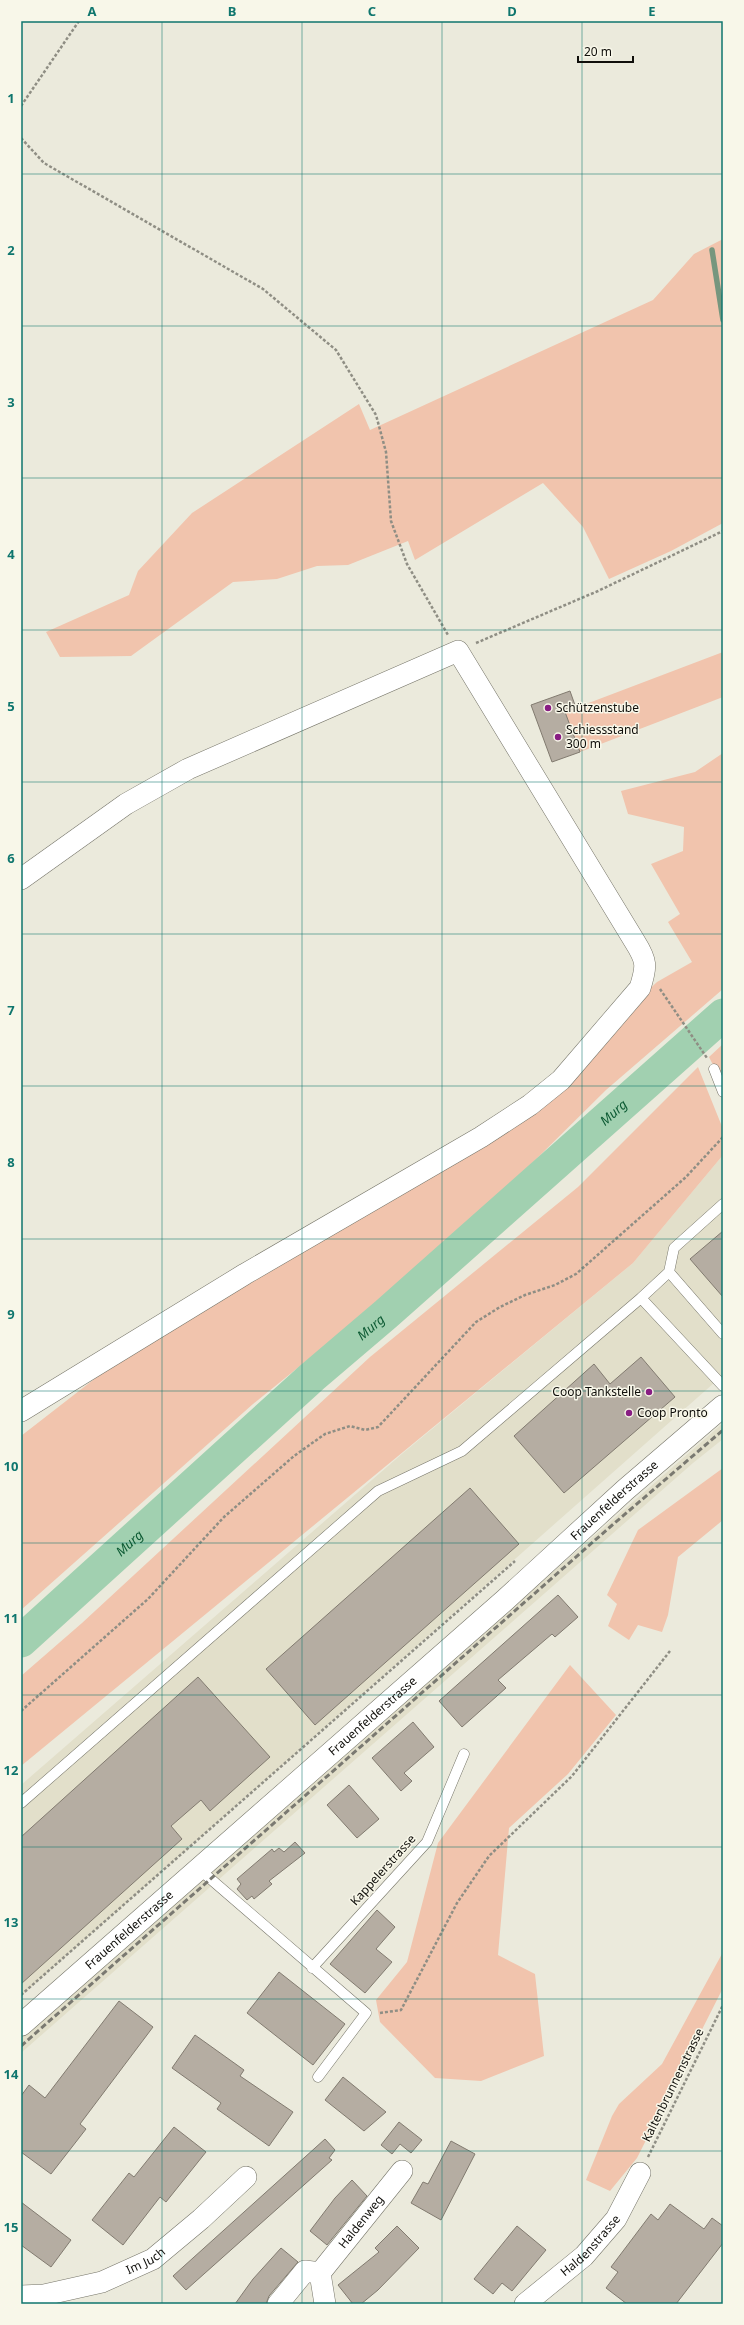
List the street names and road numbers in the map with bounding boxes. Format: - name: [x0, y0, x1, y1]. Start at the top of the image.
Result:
- street label: Frauenfelderstrasse: [567, 1456, 662, 1544]
- street label: Frauenfelderstrasse: [325, 1672, 420, 1759]
- street label: Kappelerstrasse: [346, 1830, 419, 1909]
- street label: Frauenfelderstrasse: [81, 1886, 177, 1973]
- street label: Kaltenbrunnenstrasse: [638, 2025, 708, 2144]
- street label: Haldenweg: [334, 2191, 387, 2252]
- street label: Haldenstrasse: [556, 2211, 624, 2280]
- street label: Im Juch: [123, 2243, 169, 2278]

